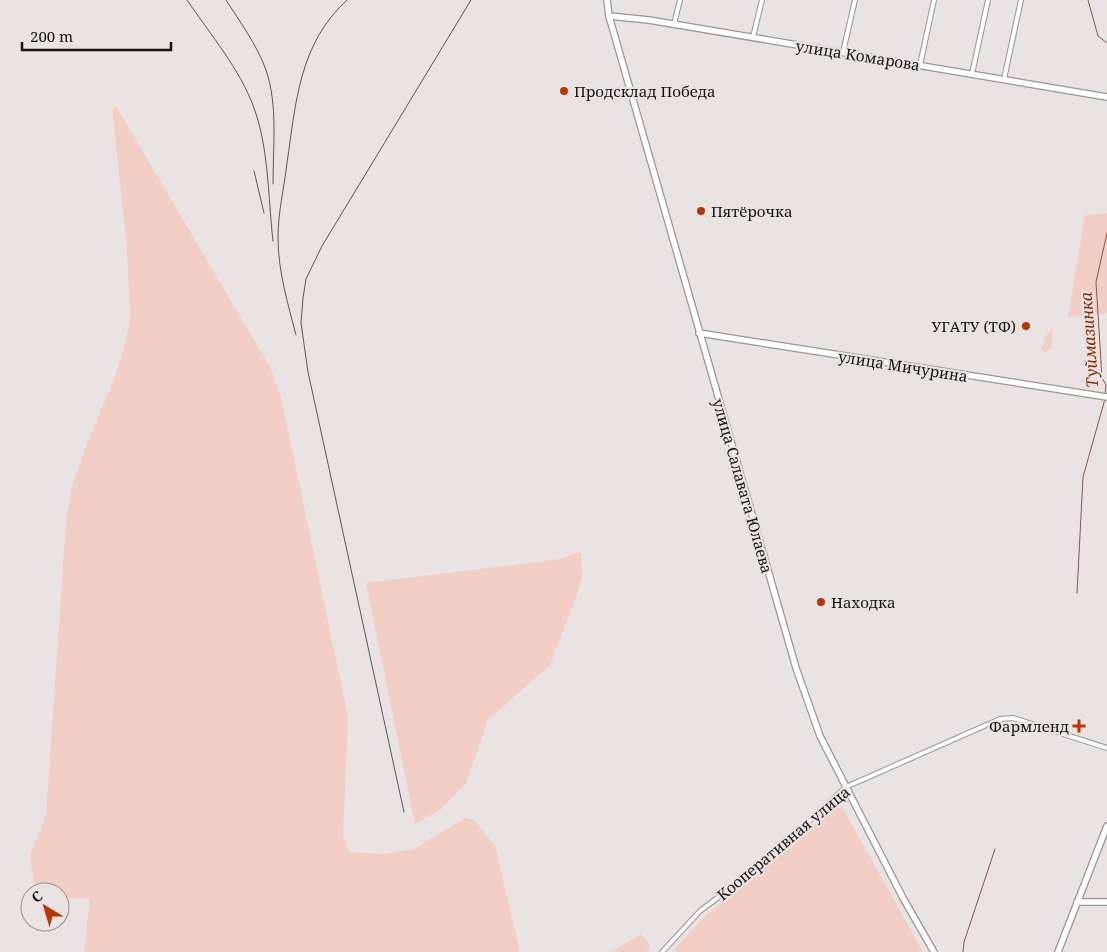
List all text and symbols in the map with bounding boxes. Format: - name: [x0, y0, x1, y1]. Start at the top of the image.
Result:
- scale bar: [22, 20, 171, 52]
- text: 200 m: [30, 26, 73, 46]
- street label: улица Комарова: [794, 35, 922, 75]
- place label: Продсклад Победа: [574, 81, 715, 101]
- marker: Продсклад Победа: [558, 85, 570, 97]
- place label: Пятёрочка: [711, 201, 792, 221]
- marker: Пятёрочка: [695, 205, 707, 217]
- water label: Туймазинка: [1075, 291, 1103, 389]
- place label: УГАТУ (ТФ): [932, 316, 1016, 336]
- marker: УГАТУ (ТФ): [1020, 320, 1032, 332]
- street label: улица Мичурина: [837, 346, 969, 386]
- street label: улица Салавата Юлаева: [708, 396, 778, 576]
- place label: Находка: [831, 592, 896, 612]
- marker: Находка: [815, 596, 827, 608]
- place label: Фармленд: [989, 716, 1069, 736]
- marker: Фармленд: [1073, 720, 1085, 732]
- street label: Кооперативная улица: [712, 781, 854, 905]
- north arrow: [20, 882, 70, 932]
- text: С: [27, 886, 46, 907]

